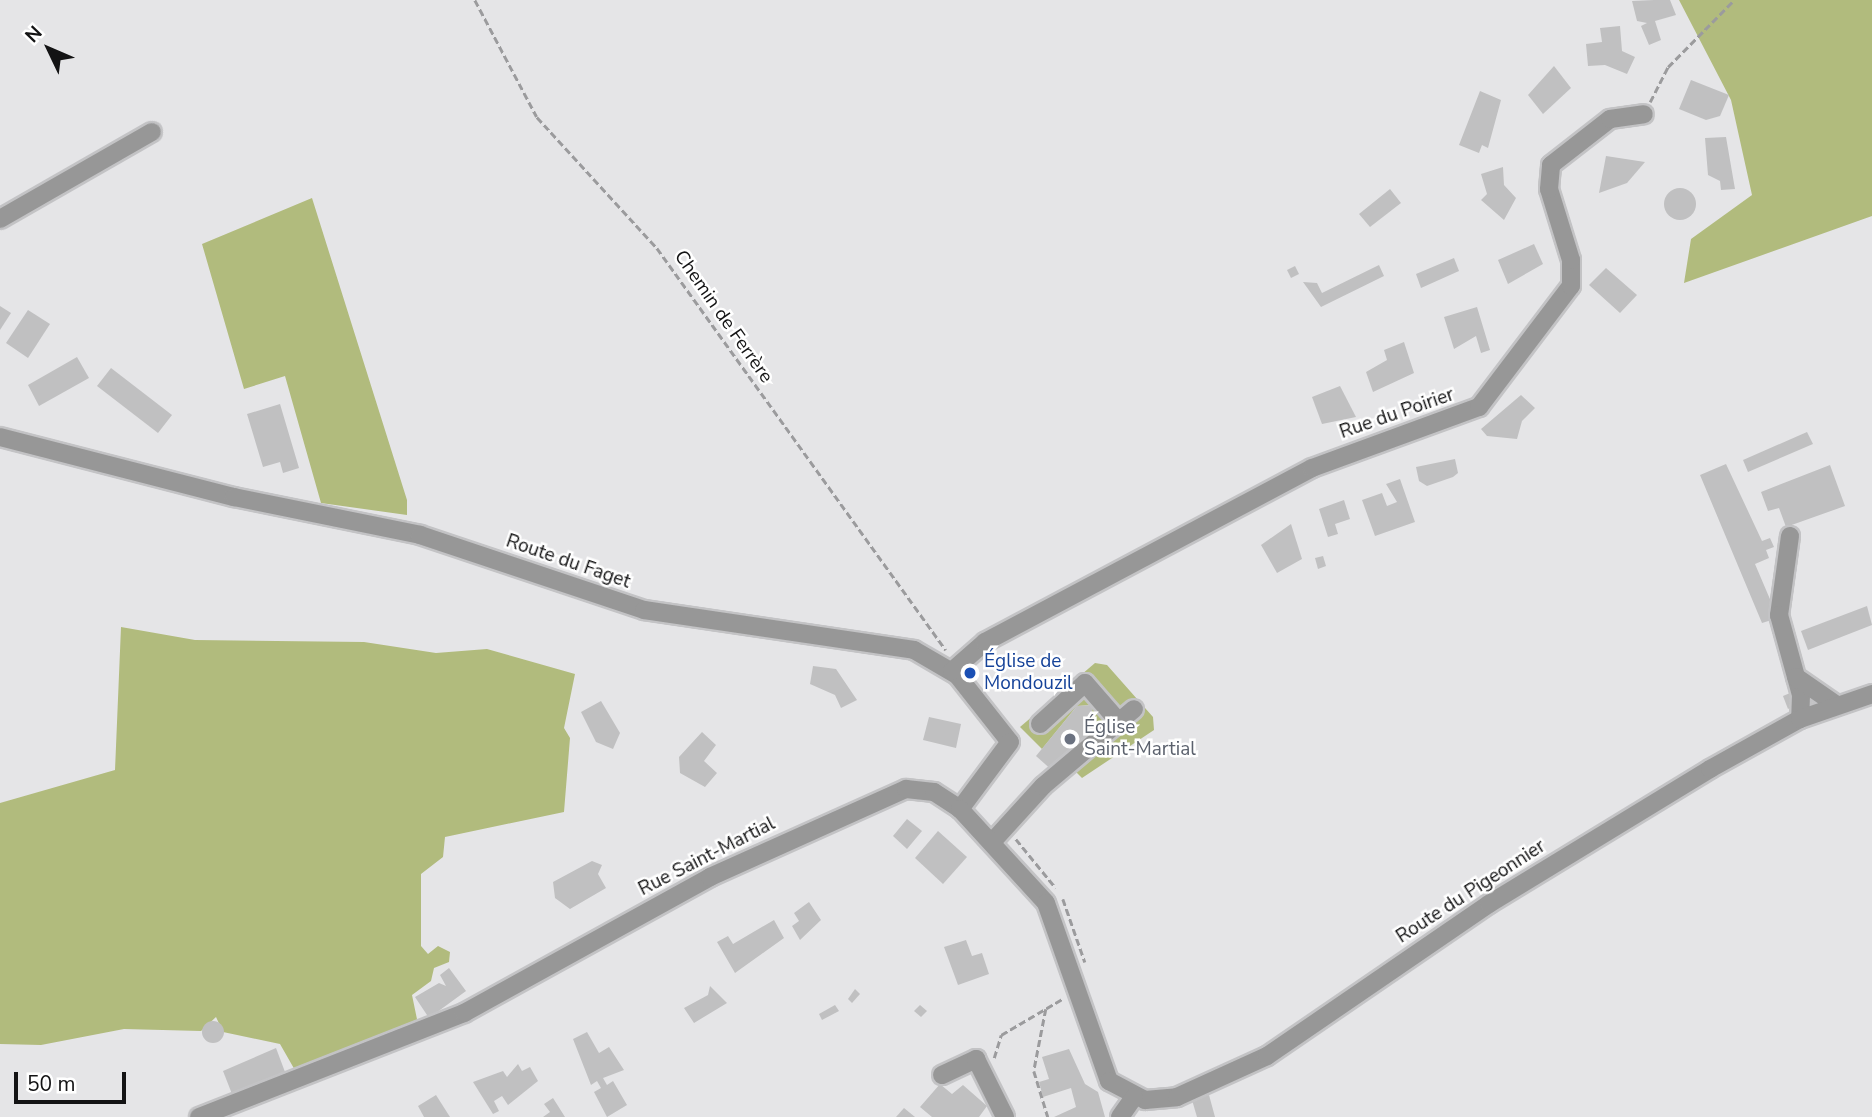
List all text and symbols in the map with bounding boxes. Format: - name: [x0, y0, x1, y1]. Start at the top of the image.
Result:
- north arrow: [14, 14, 84, 84]
- text: N: [20, 20, 48, 49]
- street label: Chemin de Ferrère: [669, 246, 777, 388]
- street label: Rue du Poirier: [1337, 384, 1457, 444]
- street label: Route du Faget: [503, 530, 633, 594]
- place label: Église de Mondouzil: [984, 651, 1073, 695]
- marker: Église de Mondouzil: [962, 665, 978, 681]
- place label: Église Saint-Martial: [1084, 717, 1196, 761]
- marker: Église Saint-Martial: [1062, 731, 1078, 747]
- street label: Rue Saint-Martial: [635, 813, 779, 901]
- street label: Route du Pigeonnier: [1392, 835, 1550, 949]
- scale bar: [18, 1058, 130, 1102]
- text: 50 m: [27, 1070, 76, 1098]

